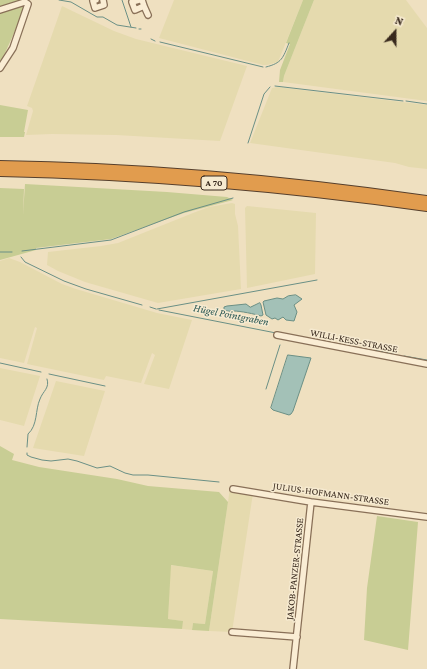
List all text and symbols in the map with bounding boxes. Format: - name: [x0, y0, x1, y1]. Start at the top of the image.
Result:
- north arrow: [375, 12, 415, 52]
- text: N: [394, 14, 405, 28]
- road number: A 70: [201, 176, 227, 190]
- water label: Hügel Pointgraben: [192, 301, 270, 329]
- street label: WILLI-KESS-STRASSE: [309, 327, 399, 355]
- street label: JULIUS-HOFMANN-STRASSE: [272, 480, 390, 508]
- street label: JAKOB-PANZER-STRASSE: [284, 517, 306, 621]

